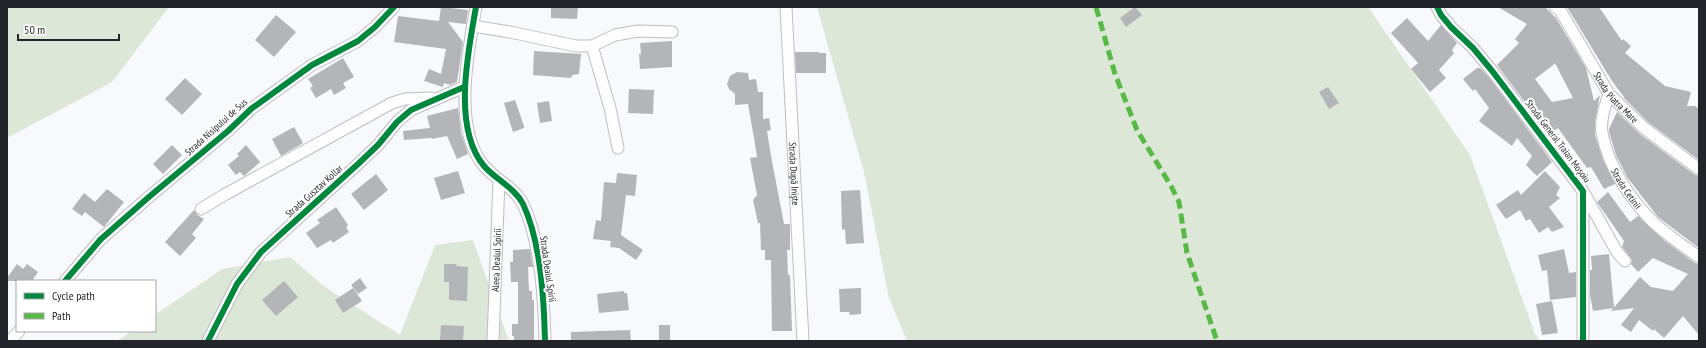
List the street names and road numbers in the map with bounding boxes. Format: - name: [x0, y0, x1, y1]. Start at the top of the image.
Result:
- street label: Strada Piatra Mare: [1591, 69, 1641, 126]
- street label: Strada Nisipului de Sus: [182, 95, 250, 158]
- street label: Strada General Traian Moșoiu: [1523, 97, 1593, 185]
- street label: Strada După Iniște: [786, 142, 803, 206]
- street label: Strada Gusztav Kollar: [282, 162, 346, 220]
- street label: Strada Cetinii: [1608, 166, 1645, 212]
- street label: Aleea Dealul Spirii: [488, 228, 504, 292]
- street label: Strada Dealul Spirii: [537, 235, 559, 303]

